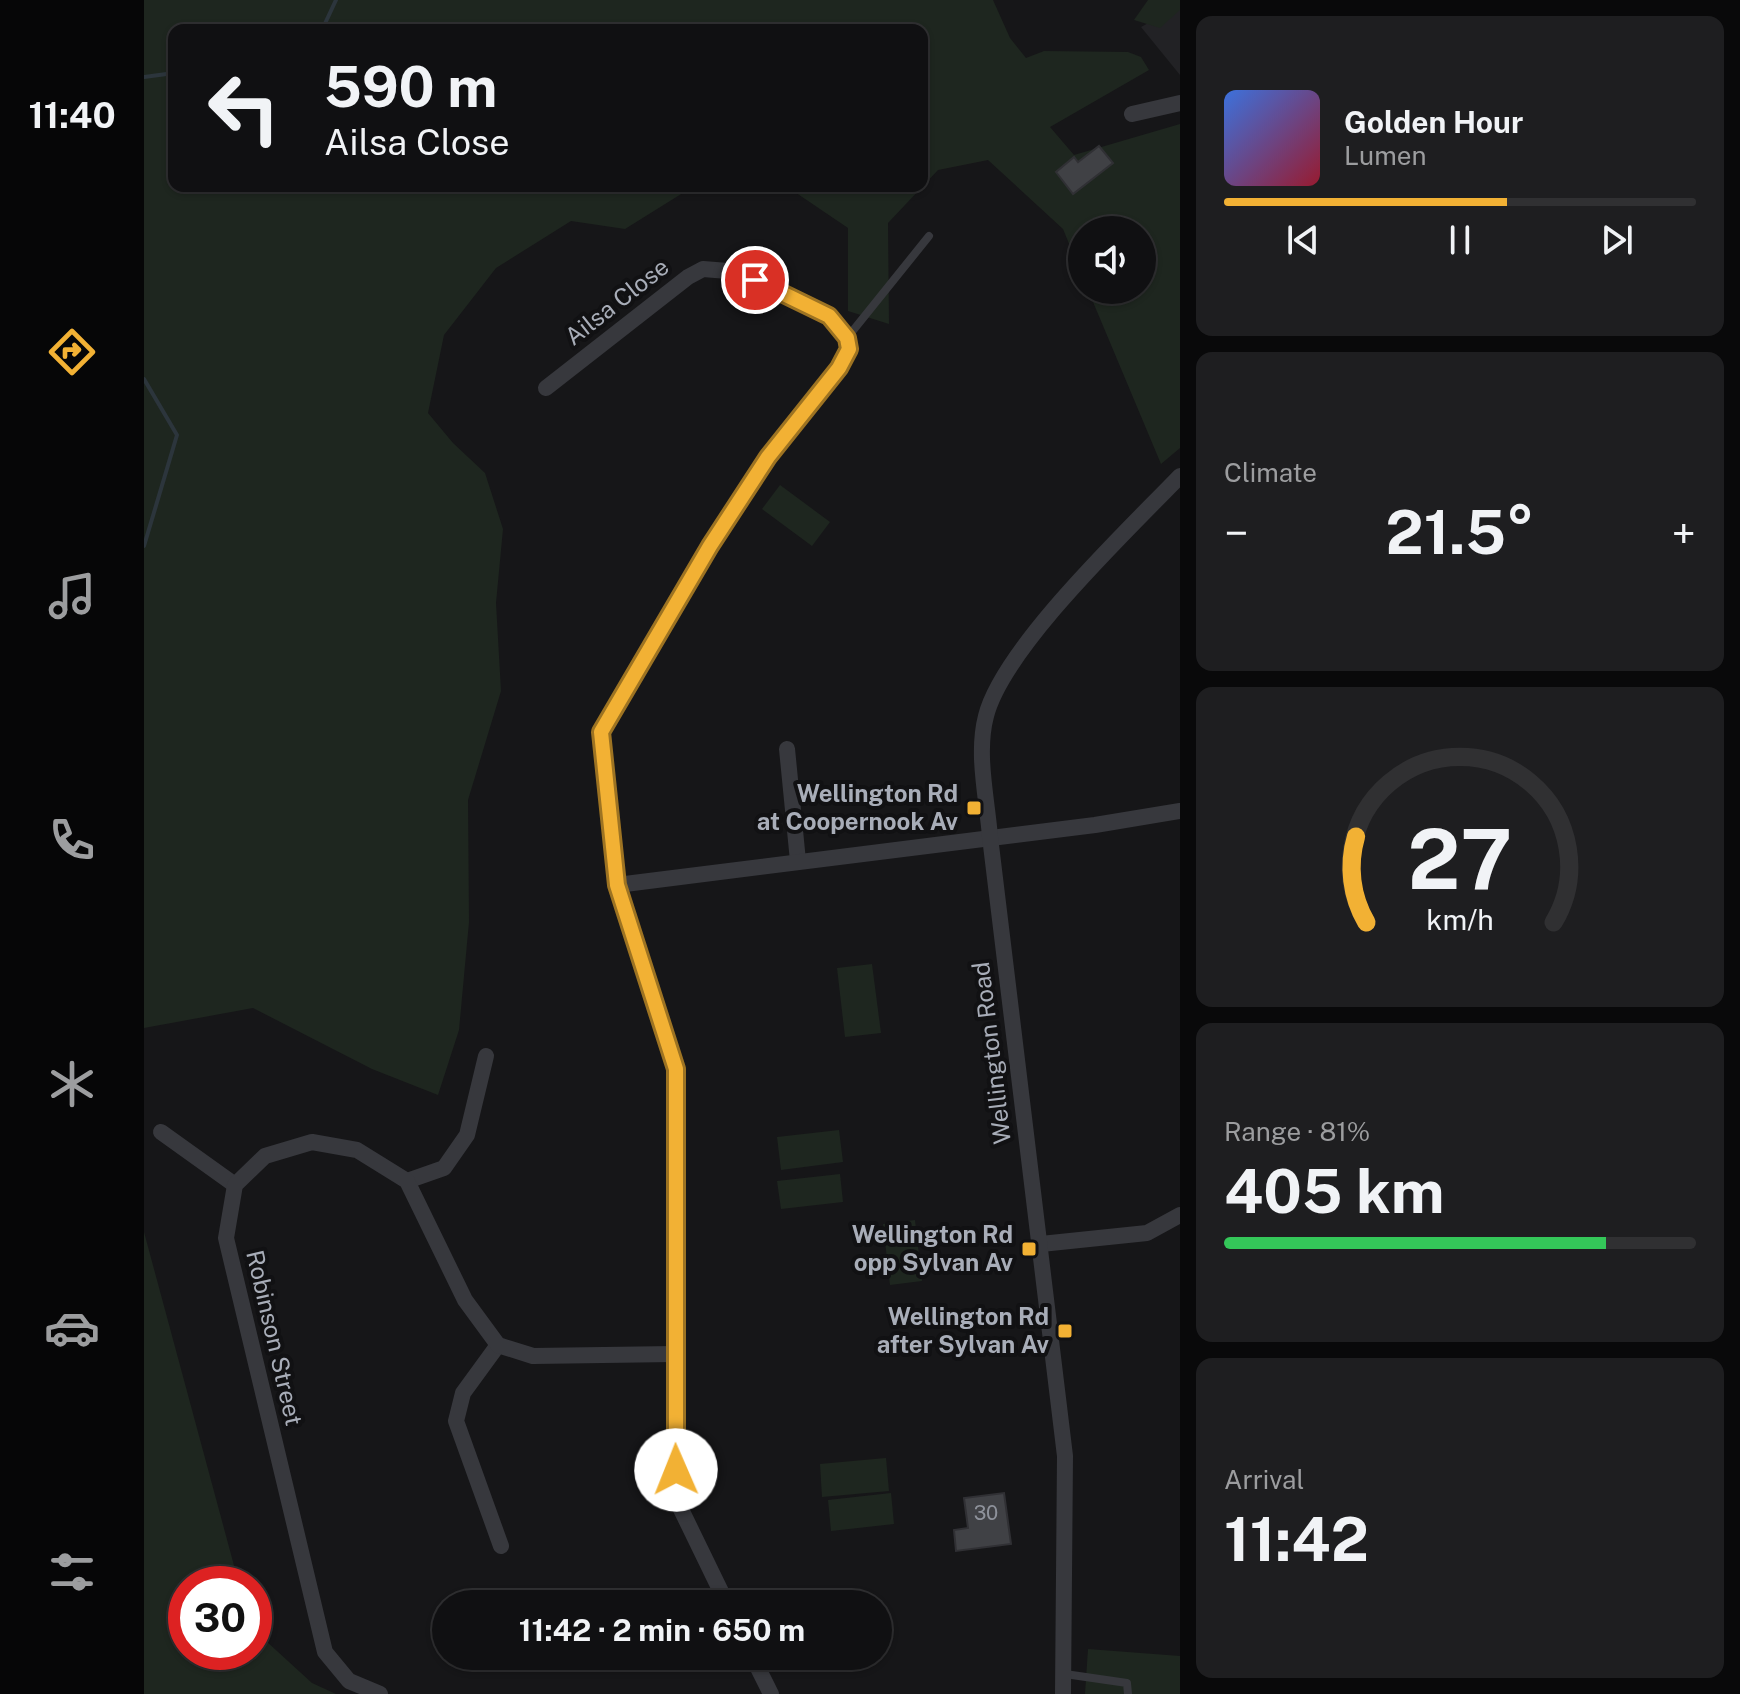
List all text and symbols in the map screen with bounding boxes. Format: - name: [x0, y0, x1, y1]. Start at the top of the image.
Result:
- text: 590 m: [324, 54, 497, 120]
- icon: left: [192, 56, 296, 160]
- text: 11:40: [28, 94, 116, 136]
- text: Golden Hour: [1344, 104, 1523, 140]
- text: Ailsa Close: [324, 121, 510, 163]
- text: Lumen: [1344, 140, 1427, 171]
- map controls: [1068, 216, 1156, 304]
- button: sound: [1068, 216, 1156, 304]
- icon: previous: [1281, 218, 1325, 262]
- icon: pause: [1438, 218, 1482, 262]
- icon: next: [1595, 218, 1639, 262]
- pin: [721, 246, 789, 314]
- street label: Ailsa Close: [559, 252, 674, 350]
- icon: arrive: [733, 258, 777, 302]
- icon: directions: [44, 324, 100, 380]
- text: Climate: [1224, 457, 1317, 488]
- text: 21.5°: [1386, 497, 1534, 568]
- text: −: [1224, 507, 1248, 559]
- text: +: [1672, 507, 1696, 559]
- icon: music: [44, 568, 100, 624]
- place label: Wellington Rd at Coopernook Av: [757, 779, 958, 835]
- marker: Wellington Rd at Coopernook Av: [965, 799, 983, 817]
- text: 27: [1408, 810, 1512, 908]
- icon: phone: [44, 812, 100, 868]
- text: km/h: [1426, 903, 1494, 936]
- street label: Wellington Road: [966, 960, 1016, 1146]
- icon: climate: [44, 1056, 100, 1112]
- text: Range · 81%: [1224, 1116, 1370, 1147]
- text: 405 km: [1224, 1156, 1445, 1227]
- place label: Wellington Rd opp Sylvan Av: [852, 1220, 1013, 1276]
- marker: Wellington Rd opp Sylvan Av: [1020, 1240, 1038, 1258]
- street label: Robinson Street: [241, 1247, 309, 1428]
- icon: car: [44, 1300, 100, 1356]
- place label: Wellington Rd after Sylvan Av: [877, 1302, 1050, 1358]
- marker: Wellington Rd after Sylvan Av: [1056, 1322, 1074, 1340]
- position arrow: [634, 1428, 718, 1512]
- text: Arrival: [1224, 1464, 1304, 1495]
- house number: 30: [974, 1501, 998, 1525]
- text: 11:42: [1224, 1504, 1369, 1575]
- icon: filters: [44, 1544, 100, 1600]
- speed limit sign: 30: [168, 1566, 272, 1670]
- text: 11:42 · 2 min · 650 m: [519, 1612, 805, 1648]

